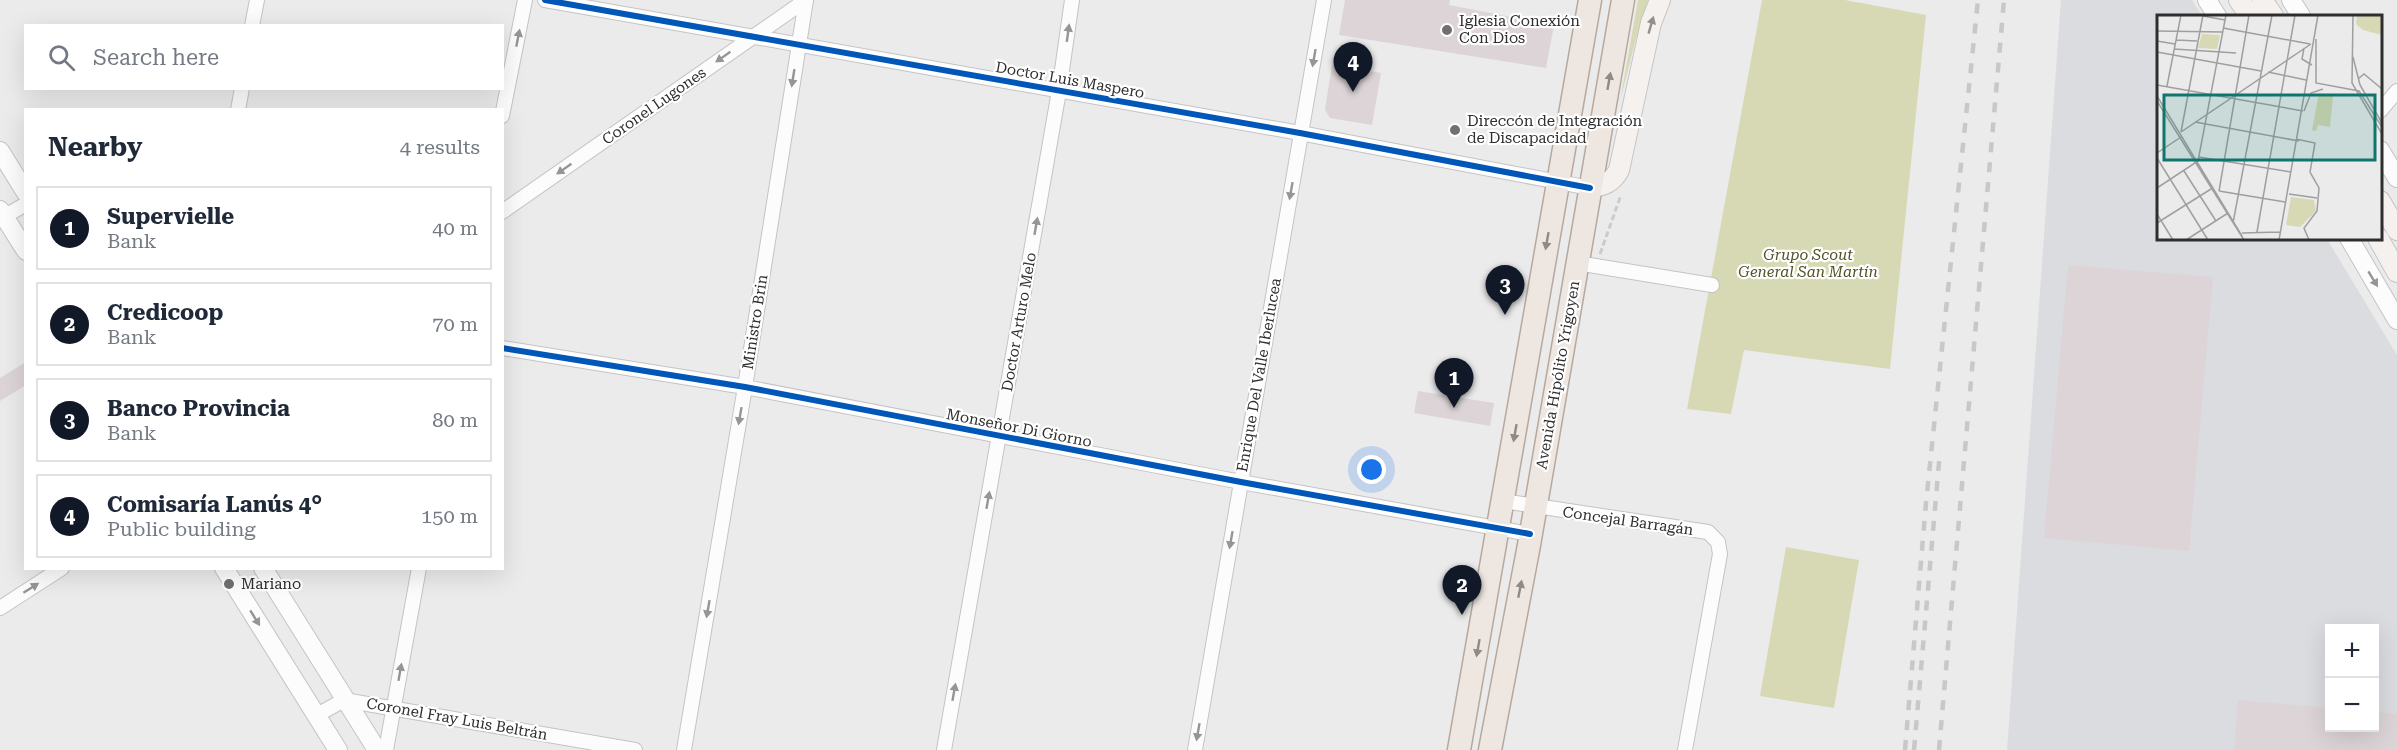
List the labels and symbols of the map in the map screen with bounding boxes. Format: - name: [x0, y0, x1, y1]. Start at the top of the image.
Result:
- place label: Iglesia Conexión Con Dios: [1459, 12, 1580, 47]
- inset map: [2157, 15, 2382, 240]
- one-way arrow: [1647, 16, 1656, 34]
- marker: Iglesia Conexión Con Dios: [1440, 23, 1454, 37]
- one-way arrow: [1063, 24, 1072, 43]
- one-way arrow: [514, 28, 523, 47]
- pin: 4: [1334, 42, 1372, 92]
- one-way arrow: [1309, 48, 1318, 67]
- one-way arrow: [716, 51, 732, 63]
- street label: Doctor Luis Maspero: [994, 58, 1146, 102]
- street label: Coronel Lugones: [599, 63, 709, 149]
- one-way arrow: [789, 69, 798, 88]
- one-way arrow: [1604, 72, 1613, 91]
- place label: Direccón de Integración de Discapacidad: [1467, 112, 1643, 147]
- marker: Direccón de Integración de Discapacidad: [1448, 123, 1462, 137]
- one-way arrow: [557, 163, 573, 175]
- one-way arrow: [1286, 182, 1295, 201]
- one-way arrow: [1032, 216, 1041, 235]
- one-way arrow: [1542, 232, 1551, 251]
- park label: Grupo Scout General San Martín: [1738, 246, 1878, 281]
- street label: Doctor Arturo Melo: [998, 251, 1040, 393]
- pin: 3: [1486, 266, 1524, 315]
- one-way arrow: [2368, 271, 2378, 288]
- street label: Ministro Brin: [739, 273, 771, 371]
- street label: Enrique Del Valle Iberlucea: [1233, 277, 1285, 473]
- street label: Avenida Hipólito Yrigoyen: [1533, 279, 1583, 471]
- pin: 1: [1434, 358, 1474, 408]
- street label: Monseñor Di Giorno: [945, 405, 1093, 451]
- one-way arrow: [735, 407, 744, 426]
- one-way arrow: [1510, 424, 1519, 443]
- your location: [1357, 455, 1386, 484]
- one-way arrow: [984, 491, 993, 510]
- street label: Concejal Barragán: [1561, 503, 1695, 539]
- one-way arrow: [1226, 530, 1235, 549]
- pin: 2: [1442, 566, 1482, 615]
- place label: Mariano: [241, 575, 301, 593]
- marker: Mariano: [222, 577, 236, 591]
- one-way arrow: [1516, 580, 1525, 599]
- one-way arrow: [23, 583, 39, 594]
- one-way arrow: [703, 599, 712, 618]
- one-way arrow: [250, 610, 261, 626]
- one-way arrow: [1473, 638, 1482, 657]
- one-way arrow: [396, 662, 405, 681]
- one-way arrow: [950, 683, 959, 702]
- street label: Coronel Fray Luis Beltrán: [365, 694, 549, 744]
- one-way arrow: [1193, 723, 1202, 742]

